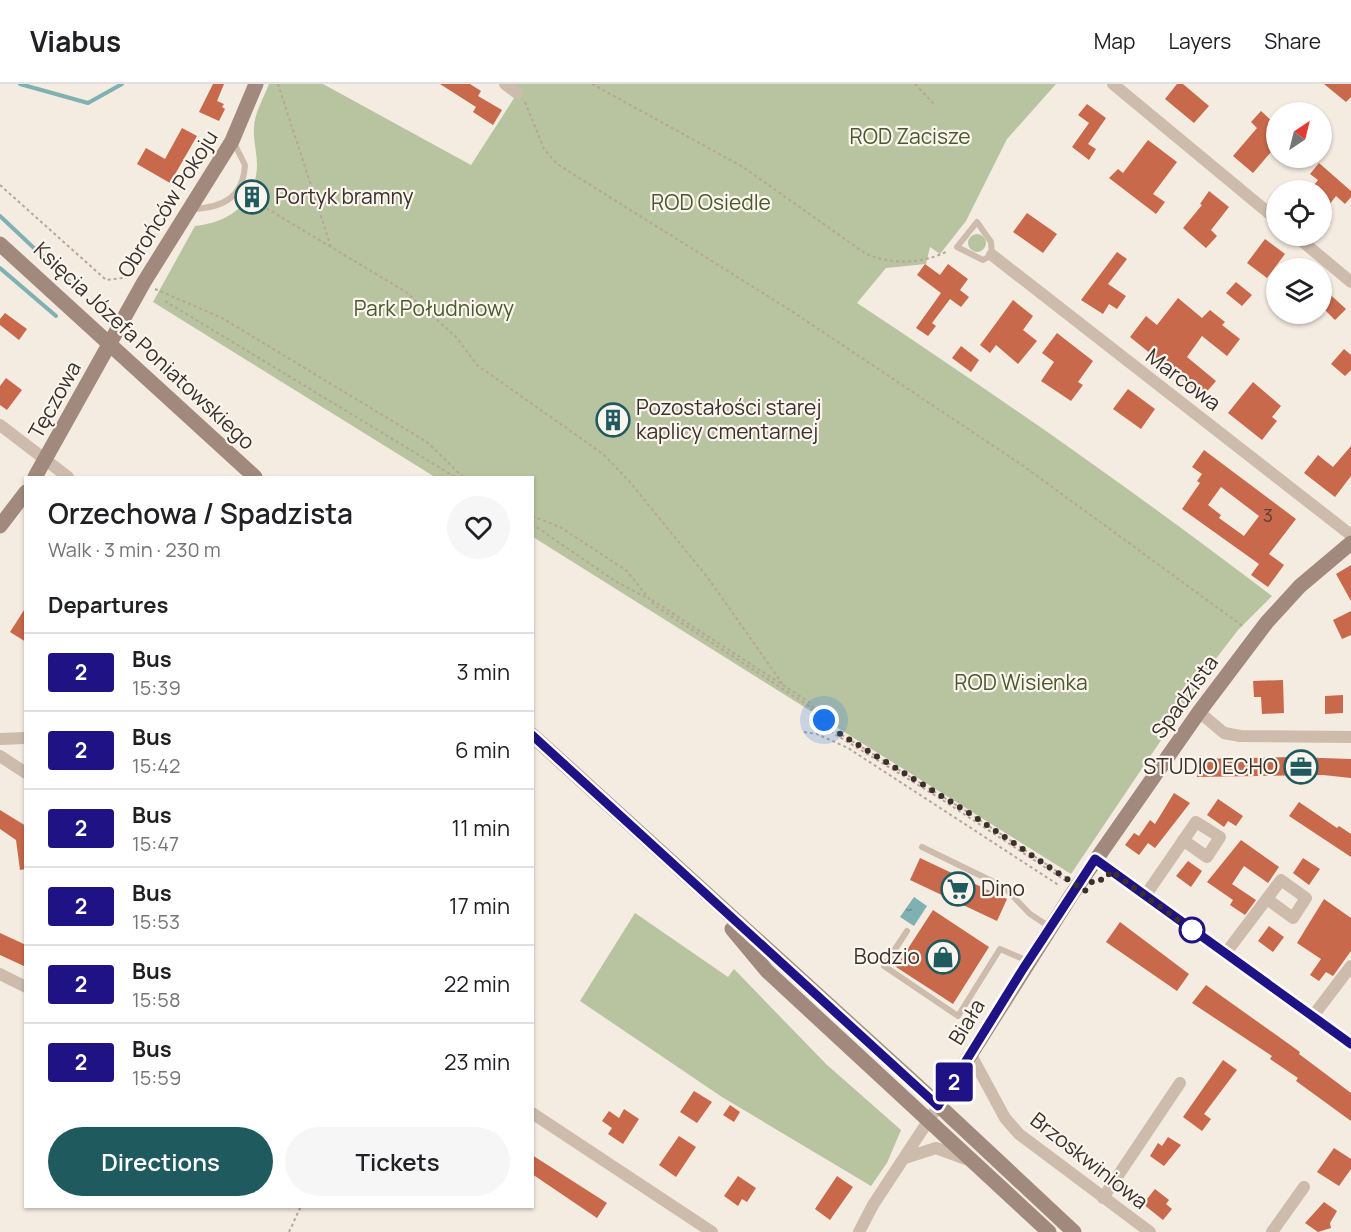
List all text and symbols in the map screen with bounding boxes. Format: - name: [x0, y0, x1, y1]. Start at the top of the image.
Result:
- text: Viabus: [30, 22, 121, 60]
- text: Map: [1094, 27, 1135, 55]
- text: Layers: [1168, 27, 1231, 55]
- text: Share: [1264, 27, 1321, 55]
- north arrow: [1266, 102, 1332, 168]
- map controls: [1266, 102, 1332, 324]
- park label: ROD Zacisze: [849, 122, 971, 150]
- street label: Obrońców Pokoju: [111, 124, 224, 283]
- building icon: Portyk bramny: [234, 179, 270, 215]
- button: locate: [1266, 180, 1332, 246]
- place label: Portyk bramny: [275, 182, 414, 210]
- park label: ROD Osiedle: [651, 188, 771, 216]
- street label: Księcia Józefa Poniatowskiego: [28, 235, 261, 455]
- button: layers: [1266, 258, 1332, 324]
- park label: Park Południowy: [354, 294, 514, 322]
- street label: Marcowa: [1140, 342, 1227, 417]
- street label: Tęczowa: [21, 356, 87, 443]
- place label: Pozostałości starej kaplicy cmentarnej: [636, 393, 822, 445]
- building icon: Pozostałości starej kaplicy cmentarnej: [595, 402, 631, 438]
- text: Orzechowa / Spadzista: [48, 494, 353, 532]
- button: heart: [447, 496, 510, 559]
- house number: 3: [1263, 503, 1273, 527]
- text: Walk · 3 min · 230 m: [48, 536, 221, 563]
- text: Departures: [48, 590, 168, 620]
- text: Bus: [132, 644, 172, 674]
- street label: Spadzista: [1144, 649, 1224, 744]
- text: 3 min: [457, 657, 510, 687]
- text: 2: [75, 658, 87, 686]
- park label: ROD Wisienka: [954, 668, 1088, 696]
- text: 15:39: [132, 674, 181, 701]
- your location: [809, 705, 839, 735]
- text: Bus: [132, 722, 172, 752]
- text: 6 min: [455, 735, 510, 765]
- text: 2: [75, 736, 87, 764]
- office icon: STUDIO ECHO: [1283, 749, 1319, 785]
- text: 15:42: [132, 752, 181, 779]
- place label: STUDIO ECHO: [1143, 752, 1278, 780]
- text: Bus: [132, 800, 172, 830]
- text: 11 min: [452, 813, 510, 843]
- text: 2: [75, 814, 87, 842]
- text: 15:47: [132, 830, 179, 857]
- supermarket icon: Dino: [940, 871, 976, 907]
- place label: Dino: [981, 874, 1025, 902]
- text: Bus: [132, 878, 172, 908]
- text: 17 min: [449, 891, 510, 921]
- text: 2: [75, 892, 87, 920]
- text: 15:53: [132, 908, 180, 935]
- unlabelled marker: [1179, 917, 1205, 943]
- shop icon: Bodzio: [925, 939, 961, 975]
- place label: Bodzio: [854, 942, 920, 970]
- text: Bus: [132, 956, 172, 986]
- text: 22 min: [444, 969, 510, 999]
- text: 2: [75, 970, 87, 998]
- text: 15:58: [132, 986, 181, 1013]
- street label: Biała: [942, 993, 991, 1050]
- text: Bus: [132, 1034, 172, 1064]
- text: 23 min: [444, 1047, 510, 1077]
- text: 2: [75, 1048, 87, 1076]
- line badge: 2: [934, 1062, 974, 1102]
- text: 15:59: [132, 1064, 181, 1091]
- text: 2: [948, 1068, 960, 1096]
- street label: Brzoskwiniowa: [1025, 1105, 1154, 1215]
- button: Directions: [48, 1127, 273, 1196]
- button: Tickets: [285, 1127, 510, 1196]

